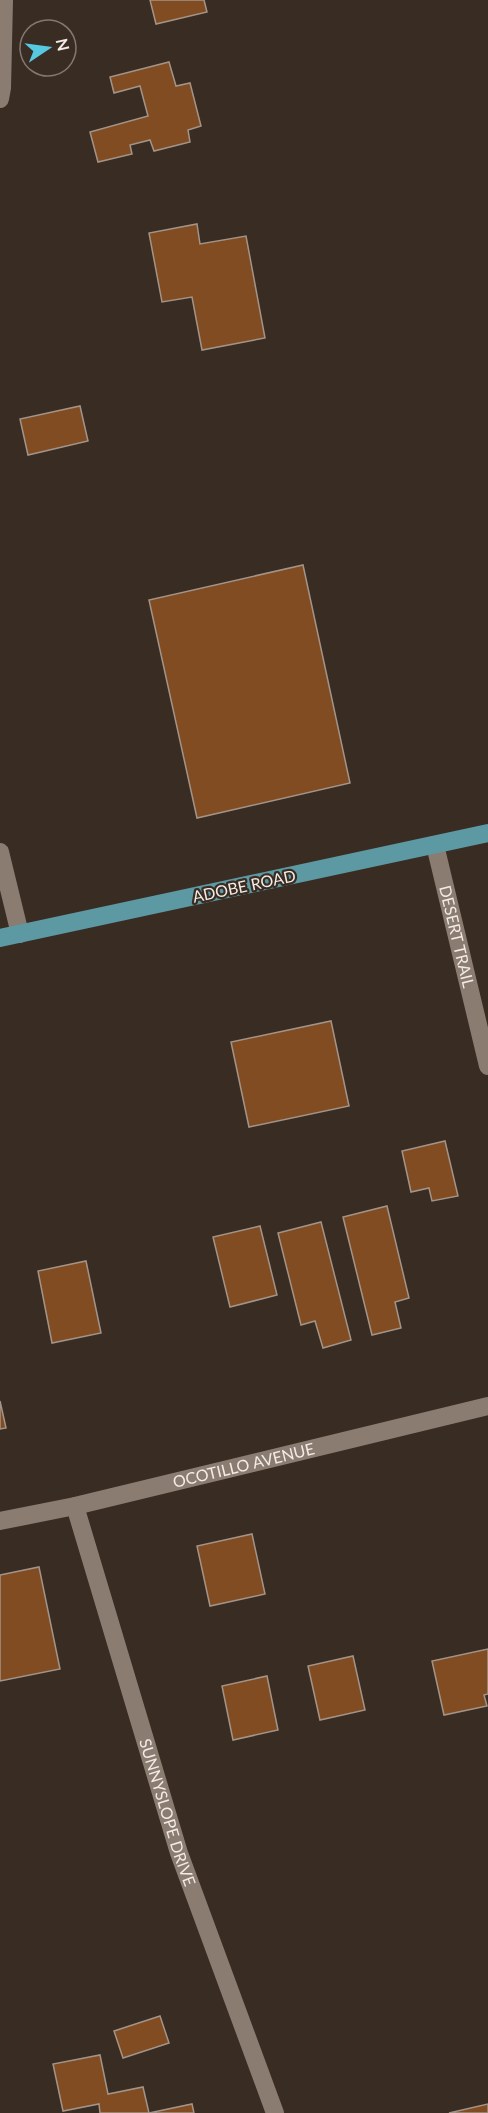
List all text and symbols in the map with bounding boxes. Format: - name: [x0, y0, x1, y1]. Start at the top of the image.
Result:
- north arrow: [18, 18, 78, 78]
- text: N: [52, 36, 74, 53]
- street label: ADOBE ROAD: [191, 865, 297, 906]
- street label: DESERT TRAIL: [436, 883, 479, 989]
- street label: OCOTILLO AVENUE: [171, 1438, 316, 1491]
- street label: SUNNYSLOPE DRIVE: [136, 1736, 200, 1888]

